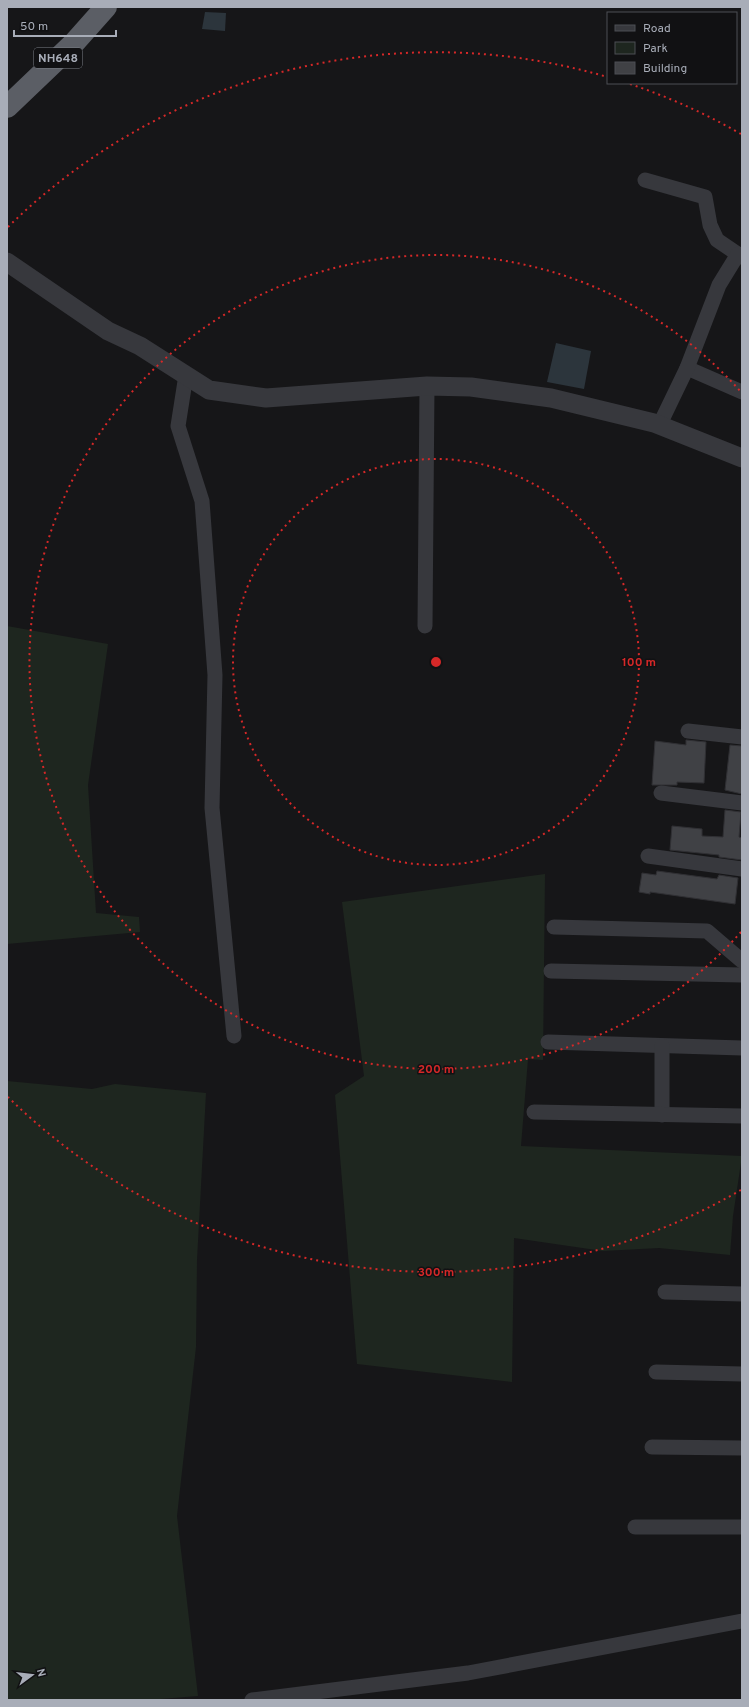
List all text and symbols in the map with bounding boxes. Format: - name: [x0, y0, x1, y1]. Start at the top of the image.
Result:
- scale bar: [14, 12, 116, 38]
- legend: [607, 12, 737, 84]
- text: 50 m: [20, 19, 48, 35]
- text: Road: [643, 21, 671, 37]
- text: Park: [643, 41, 668, 57]
- road number: NH648: [34, 48, 82, 68]
- text: Building: [643, 61, 687, 77]
- centre of rings: [429, 655, 443, 669]
- text: 100 m: [622, 655, 656, 671]
- text: 200 m: [418, 1062, 454, 1078]
- text: 300 m: [418, 1265, 454, 1281]
- north arrow: [12, 1655, 52, 1695]
- text: N: [33, 1667, 48, 1678]

